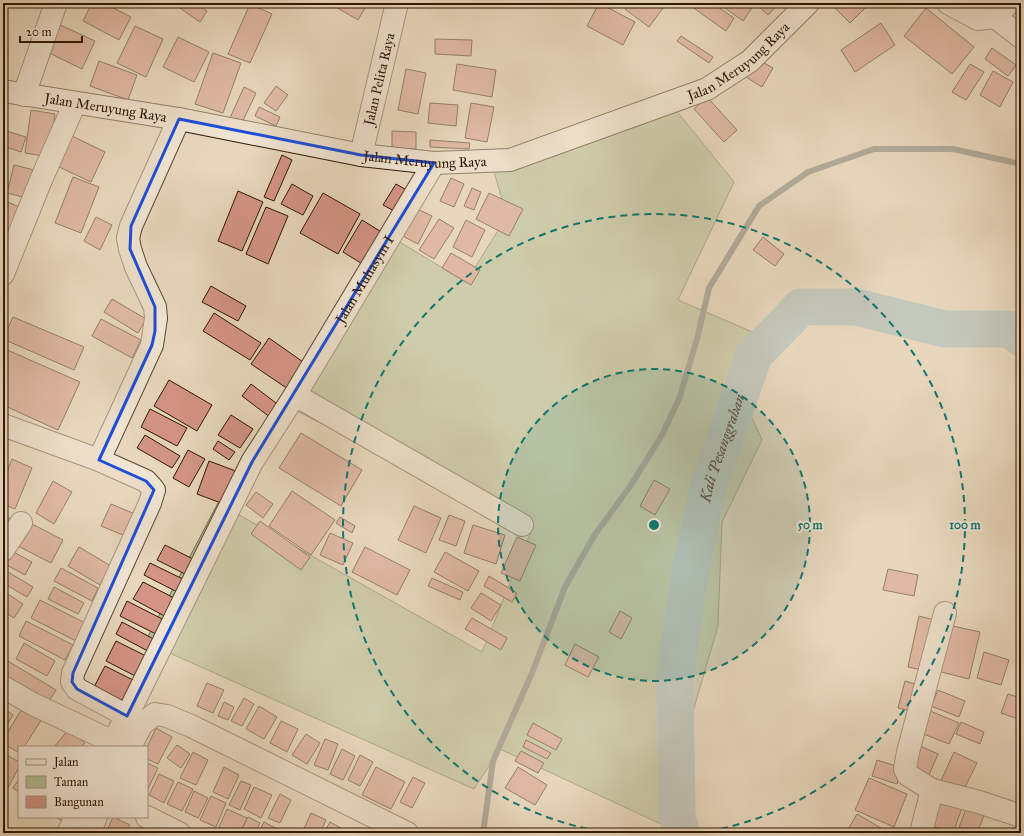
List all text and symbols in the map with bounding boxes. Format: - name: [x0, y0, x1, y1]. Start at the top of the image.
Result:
- scale bar: [20, 18, 82, 44]
- street label: Jalan Meruyung Raya: [683, 18, 793, 106]
- text: 20 m: [26, 25, 52, 39]
- street label: Jalan Pelita Raya: [359, 31, 398, 129]
- street label: Jalan Meruyung Raya: [41, 89, 168, 125]
- street label: Jalan Meruyung Raya: [360, 147, 487, 171]
- street label: Jalan Muhasym I: [330, 232, 397, 328]
- water label: Kali Pesanggrahan: [696, 391, 749, 505]
- centre of rings: [647, 518, 661, 532]
- text: 50 m: [797, 518, 824, 532]
- text: 100 m: [949, 518, 982, 532]
- legend: [18, 746, 148, 818]
- text: Jalan: [52, 755, 79, 770]
- text: Taman: [54, 775, 89, 789]
- text: Bangunan: [54, 795, 104, 810]

